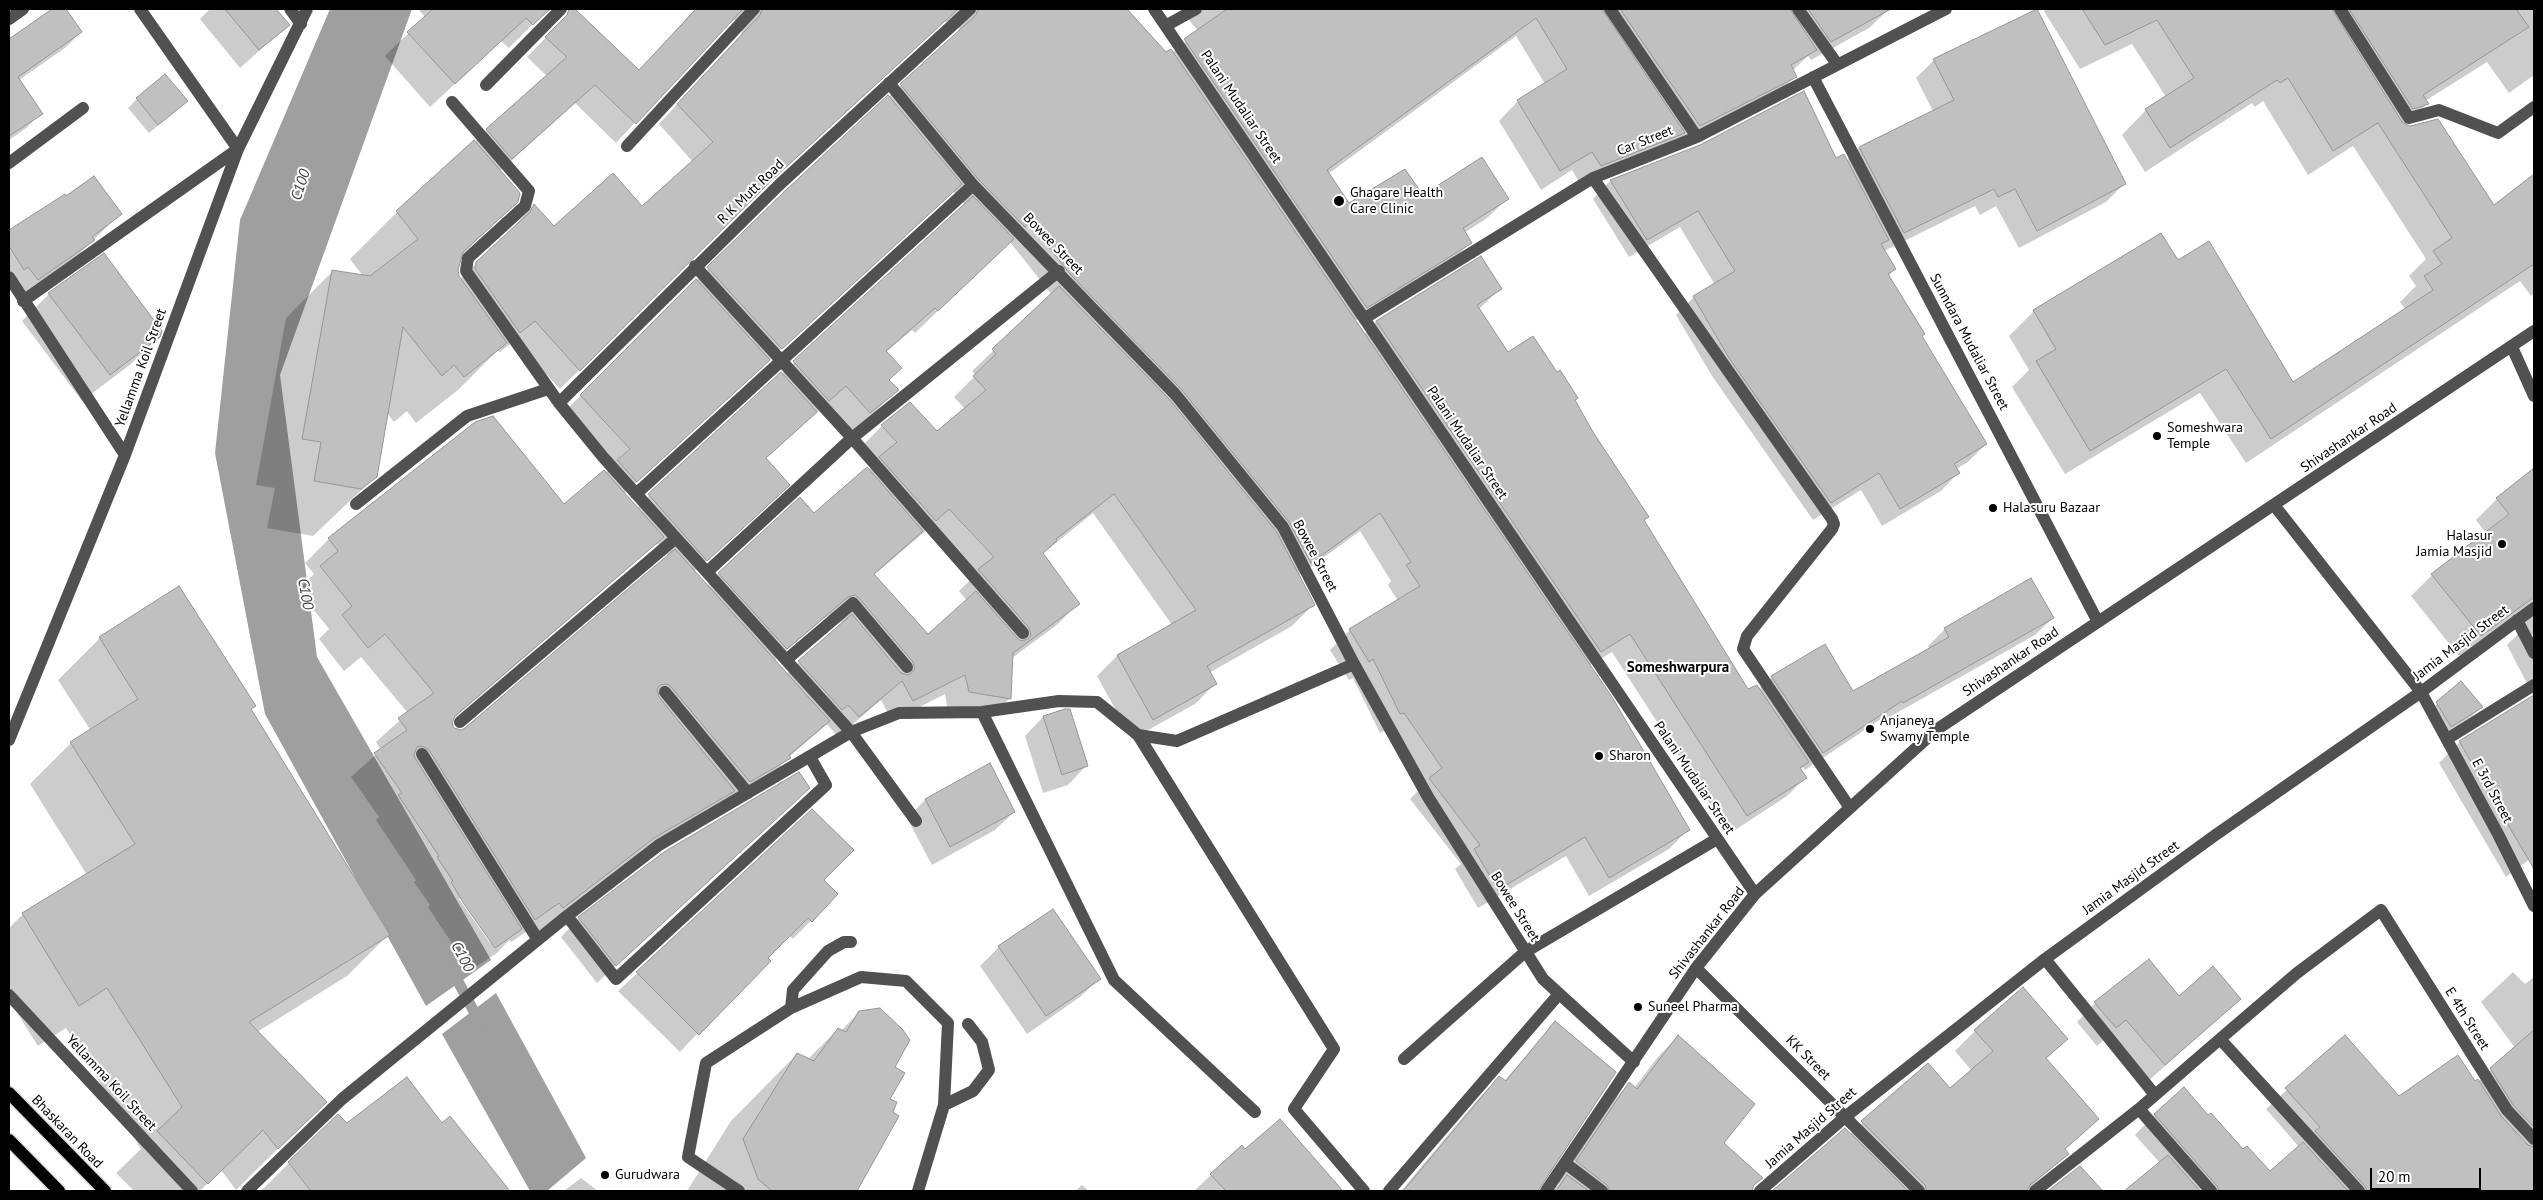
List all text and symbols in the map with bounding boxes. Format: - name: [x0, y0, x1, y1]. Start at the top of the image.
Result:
- street label: Palani Mudaliar Street: [1197, 47, 1285, 167]
- street label: Car Street: [1615, 122, 1675, 160]
- street label: R K Mutt Road: [714, 156, 788, 228]
- water label: C100: [288, 167, 314, 203]
- place label: Ghagare Health Care Clinic: [1350, 185, 1443, 218]
- marker: Ghagare Health Care Clinic: [1332, 194, 1346, 208]
- street label: Bowee Street: [1019, 210, 1087, 278]
- street label: Sunndara Mudaliar Street: [1926, 271, 2012, 413]
- street label: Yellamma Koil Street: [112, 306, 170, 430]
- street label: Palani Mudaliar Street: [1423, 383, 1511, 503]
- street label: Shivashankar Road: [2298, 400, 2400, 476]
- place label: Someshwara Temple: [2167, 420, 2243, 452]
- marker: Someshwara Temple: [2151, 430, 2163, 442]
- place label: Halasuru Bazaar: [2003, 500, 2100, 516]
- marker: Halasuru Bazaar: [1987, 502, 1999, 514]
- street label: Bowee Street: [1289, 517, 1341, 595]
- place label: Halasur Jamia Masjid: [2416, 528, 2492, 560]
- marker: Halasur Jamia Masjid: [2496, 538, 2508, 550]
- water label: C100: [293, 577, 317, 611]
- street label: Jamia Masjid Street: [2410, 602, 2512, 684]
- street label: Shivashankar Road: [1960, 624, 2062, 700]
- district label: Someshwarpura: [1627, 659, 1729, 677]
- place label: Anjaneya Swamy Temple: [1880, 713, 1970, 746]
- street label: Palani Mudaliar Street: [1650, 718, 1738, 838]
- marker: Anjaneya Swamy Temple: [1864, 723, 1876, 735]
- place label: Sharon: [1609, 748, 1651, 764]
- marker: Sharon: [1593, 750, 1605, 762]
- street label: E 3rd Street: [2468, 756, 2516, 826]
- street label: Jamia Masjid Street: [2079, 837, 2183, 919]
- street label: Bowee Street: [1487, 869, 1543, 945]
- street label: Shivashankar Road: [1666, 884, 1748, 982]
- water label: C100: [447, 939, 477, 975]
- street label: E 4th Street: [2441, 985, 2493, 1053]
- place label: Suneel Pharma: [1648, 999, 1738, 1015]
- marker: Suneel Pharma: [1632, 1001, 1644, 1013]
- street label: Yellamma Koil Street: [62, 1032, 160, 1134]
- street label: KK Street: [1782, 1032, 1834, 1084]
- street label: Jamia Masjid Street: [1762, 1084, 1860, 1172]
- street label: Bhaskaran Road: [28, 1092, 106, 1172]
- scale bar: [2373, 1158, 2484, 1190]
- place label: Gurudwara: [615, 1167, 680, 1183]
- text: 20 m: [2378, 1167, 2411, 1186]
- marker: Gurudwara: [599, 1169, 611, 1181]

